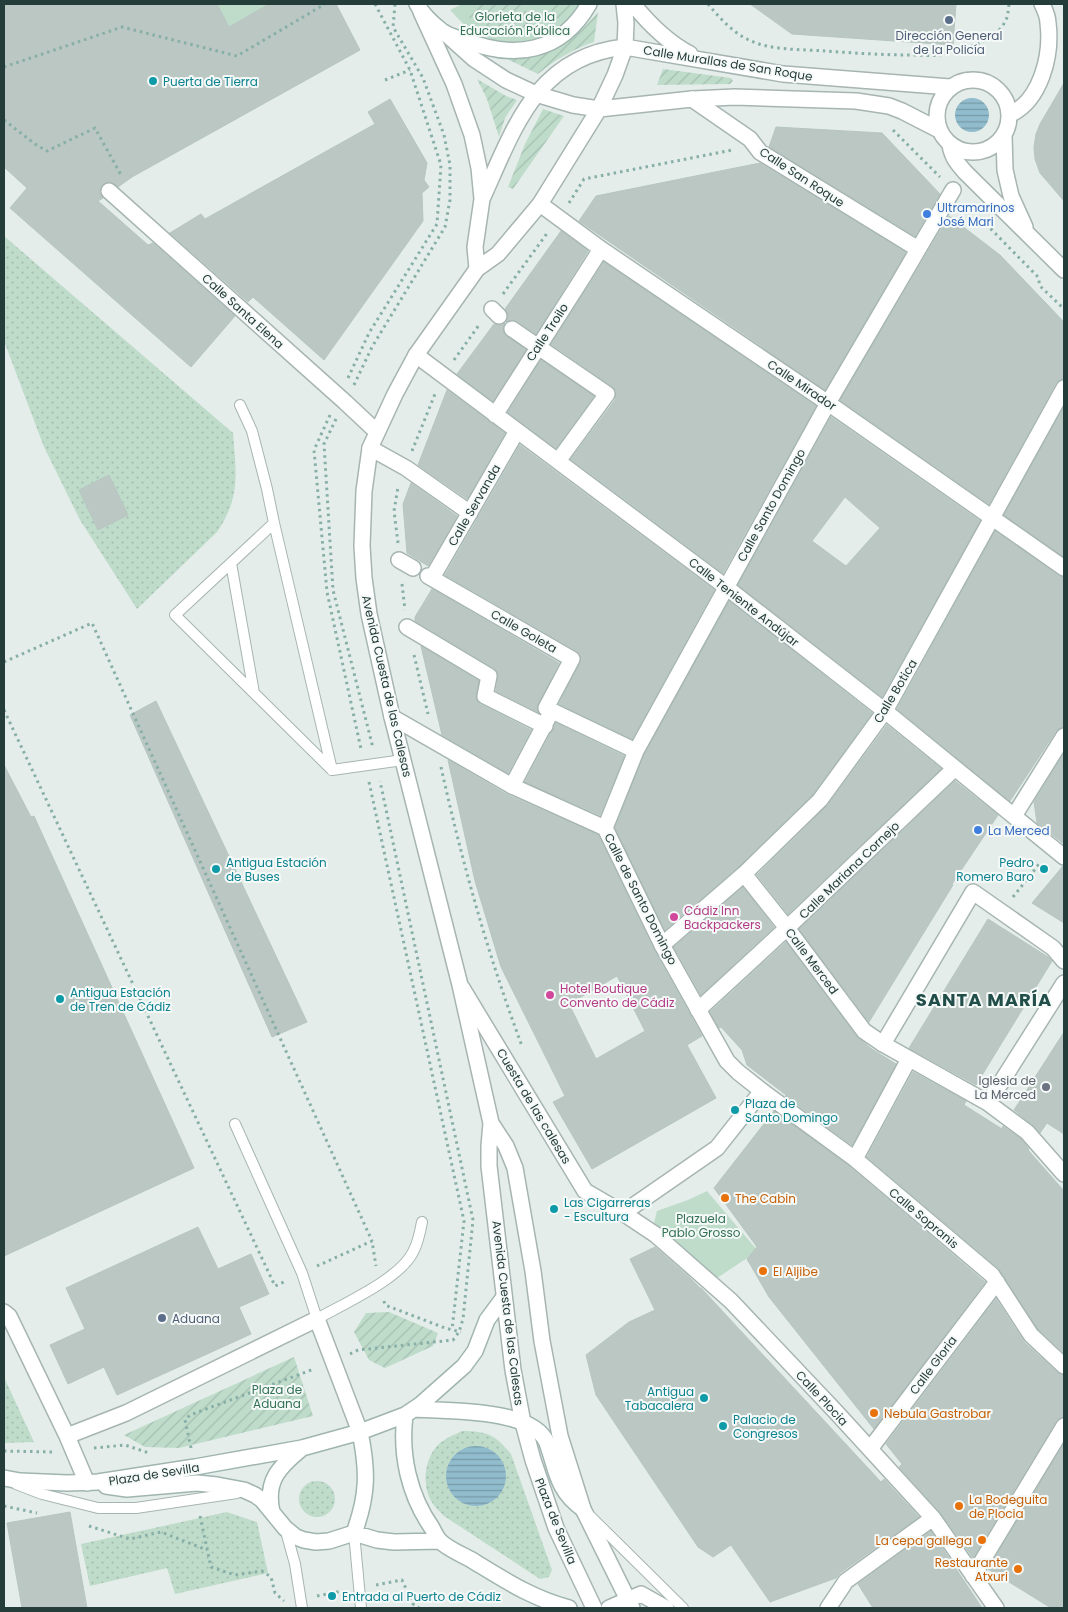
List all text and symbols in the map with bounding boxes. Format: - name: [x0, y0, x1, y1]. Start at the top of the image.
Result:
- park label: Glorieta de la Educación Pública: [460, 8, 570, 39]
- marker: Dirección General de la Policía: [943, 14, 955, 26]
- place label: Dirección General de la Policía: [896, 27, 1002, 58]
- street label: Calle Murallas de San Roque: [642, 41, 814, 85]
- place label: Puerta de Tierra: [163, 73, 258, 90]
- marker: Puerta de Tierra: [147, 75, 159, 87]
- street label: Calle San Roque: [756, 143, 848, 211]
- place label: Ultramarinos José Mari: [937, 199, 1015, 230]
- marker: Ultramarinos José Mari: [921, 208, 933, 220]
- street label: Calle Santa Elena: [198, 270, 288, 352]
- street label: Calle Troilo: [522, 299, 572, 364]
- street label: Calle Mirador: [764, 356, 840, 415]
- street label: Calle Santo Domingo: [733, 445, 809, 565]
- street label: Calle Servanda: [444, 461, 504, 549]
- street label: Calle Teniente Andújar: [685, 554, 803, 651]
- street label: Avenida Cuesta de las Calesas: [358, 593, 416, 779]
- street label: Calle Goleta: [488, 605, 560, 657]
- street label: Calle Botica: [869, 656, 921, 726]
- street label: Calle Mariana Cornejo: [795, 817, 903, 923]
- place label: La Merced: [988, 822, 1050, 839]
- marker: La Merced: [972, 824, 984, 836]
- street label: Calle de Santo Domingo: [600, 830, 682, 968]
- place label: Antigua Estación de Buses: [226, 854, 327, 885]
- place label: Pedro Romero Baro: [956, 854, 1034, 885]
- marker: Antigua Estación de Buses: [210, 863, 222, 875]
- marker: Pedro Romero Baro: [1038, 863, 1050, 875]
- place label: Cádiz Inn Backpackers: [684, 902, 761, 933]
- marker: Cádiz Inn Backpackers: [668, 911, 680, 923]
- street label: Calle Merced: [781, 924, 843, 998]
- place label: Hotel Boutique Convento de Cádiz: [560, 980, 674, 1011]
- place label: Antigua Estación de Tren de Cádiz: [70, 984, 171, 1015]
- district label: SANTA MARÍA: [916, 987, 1052, 1012]
- marker: Hotel Boutique Convento de Cádiz: [544, 989, 556, 1001]
- marker: Antigua Estación de Tren de Cádiz: [54, 993, 66, 1005]
- street label: Cuesta de las calesas: [493, 1045, 575, 1167]
- place label: Iglesia de La Merced: [974, 1072, 1036, 1103]
- marker: Iglesia de La Merced: [1040, 1081, 1052, 1093]
- place label: Plaza de Santo Domingo: [745, 1095, 838, 1126]
- marker: Plaza de Santo Domingo: [729, 1104, 741, 1116]
- street label: Calle Sopranis: [886, 1184, 962, 1252]
- place label: The Cabin: [735, 1190, 796, 1207]
- marker: The Cabin: [719, 1192, 731, 1204]
- place label: Las Cigarreras - Escultura: [564, 1194, 650, 1225]
- marker: Las Cigarreras - Escultura: [548, 1203, 560, 1215]
- park label: Plazuela Pablo Grosso: [662, 1210, 741, 1241]
- street label: Avenida Cuesta de las Calesas: [488, 1219, 528, 1407]
- place label: El Aljibe: [773, 1263, 818, 1280]
- marker: El Aljibe: [757, 1265, 769, 1277]
- place label: Aduana: [172, 1310, 220, 1327]
- marker: Aduana: [156, 1312, 168, 1324]
- street label: Calle Gloria: [905, 1332, 961, 1398]
- street label: Calle Plocia: [792, 1367, 852, 1429]
- park label: Plaza de Aduana: [252, 1381, 302, 1412]
- place label: Antigua Tabacalera: [625, 1383, 694, 1414]
- marker: Antigua Tabacalera: [698, 1392, 710, 1404]
- place label: Nebula Gastrobar: [884, 1405, 991, 1422]
- marker: Nebula Gastrobar: [868, 1407, 880, 1419]
- place label: Palacio de Congresos: [733, 1411, 798, 1442]
- marker: Palacio de Congresos: [717, 1420, 729, 1432]
- street label: Plaza de Sevilla: [107, 1458, 201, 1490]
- street label: Plaza de Sevilla: [531, 1475, 581, 1567]
- place label: La Bodeguita de Plocia: [969, 1491, 1047, 1522]
- marker: La Bodeguita de Plocia: [953, 1500, 965, 1512]
- place label: La cepa gallega: [876, 1532, 972, 1549]
- marker: La cepa gallega: [976, 1534, 988, 1546]
- place label: Restaurante Atxuri: [935, 1554, 1008, 1585]
- marker: Restaurante Atxuri: [1012, 1563, 1024, 1575]
- place label: Entrada al Puerto de Cádiz: [342, 1588, 501, 1605]
- marker: Entrada al Puerto de Cádiz: [326, 1590, 338, 1602]

